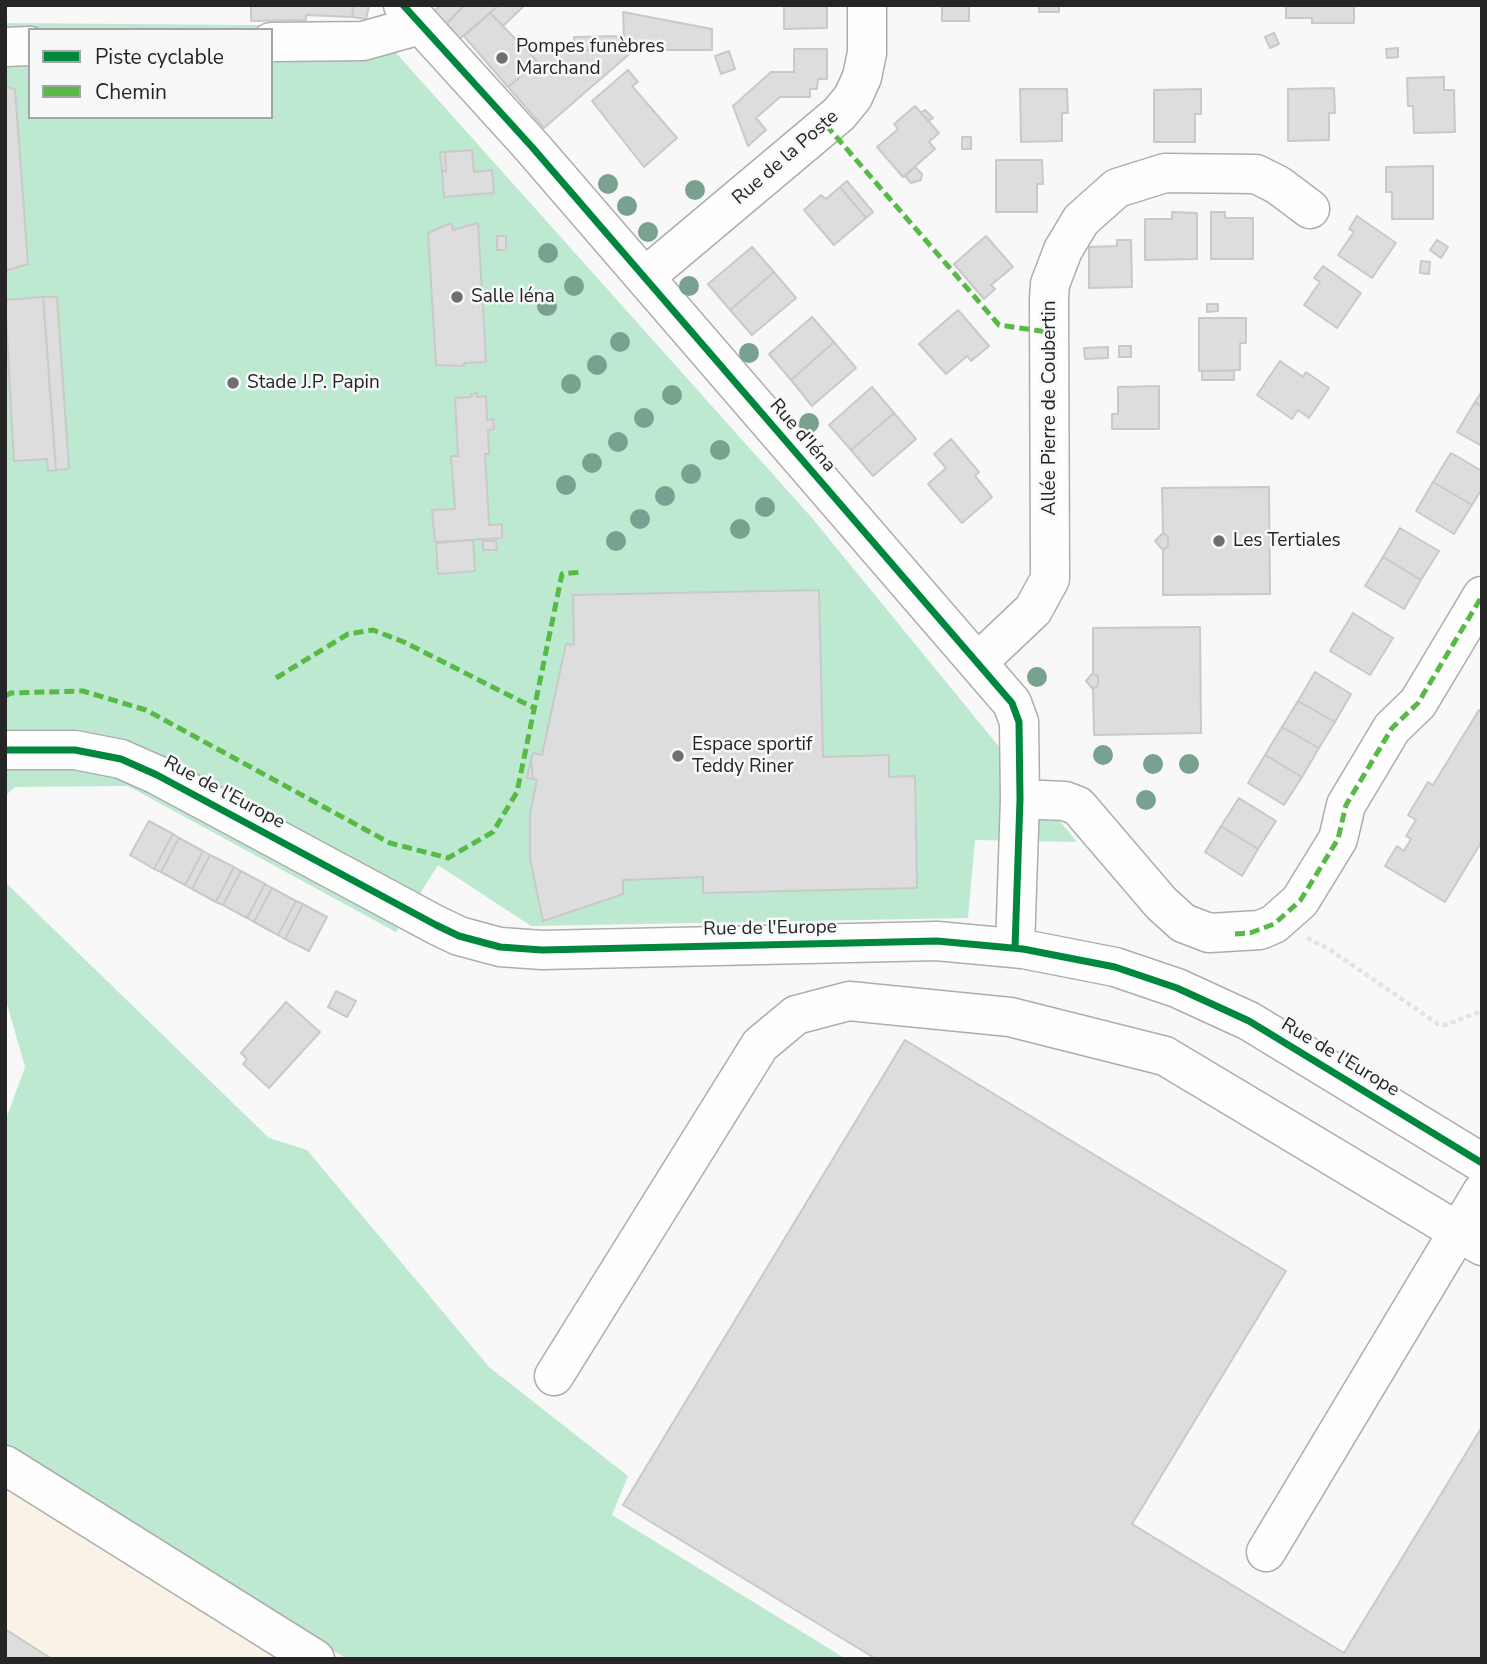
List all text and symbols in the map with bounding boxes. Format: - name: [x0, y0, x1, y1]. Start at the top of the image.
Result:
- legend: [28, 28, 273, 119]
- place label: Pompes funèbres Marchand: [516, 36, 665, 80]
- text: Piste cyclable: [95, 43, 224, 71]
- marker: Pompes funèbres Marchand: [494, 50, 510, 66]
- text: Chemin: [95, 78, 167, 106]
- street label: Rue de la Poste: [728, 106, 844, 210]
- place label: Salle Iéna: [471, 286, 555, 308]
- marker: Salle Iéna: [449, 289, 465, 305]
- street label: Allée Pierre de Coubertin: [1039, 301, 1061, 515]
- place label: Stade J.P. Papin: [247, 372, 380, 394]
- marker: Stade J.P. Papin: [225, 375, 241, 391]
- street label: Rue d'Iéna: [764, 395, 840, 477]
- place label: Les Tertiales: [1233, 530, 1341, 552]
- marker: Les Tertiales: [1211, 533, 1227, 549]
- place label: Espace sportif Teddy Riner: [692, 734, 812, 778]
- marker: Espace sportif Teddy Riner: [670, 748, 686, 764]
- street label: Rue de l'Europe: [160, 752, 288, 834]
- street label: Rue de l'Europe: [703, 916, 837, 942]
- street label: Rue de l'Europe: [1277, 1014, 1403, 1102]

